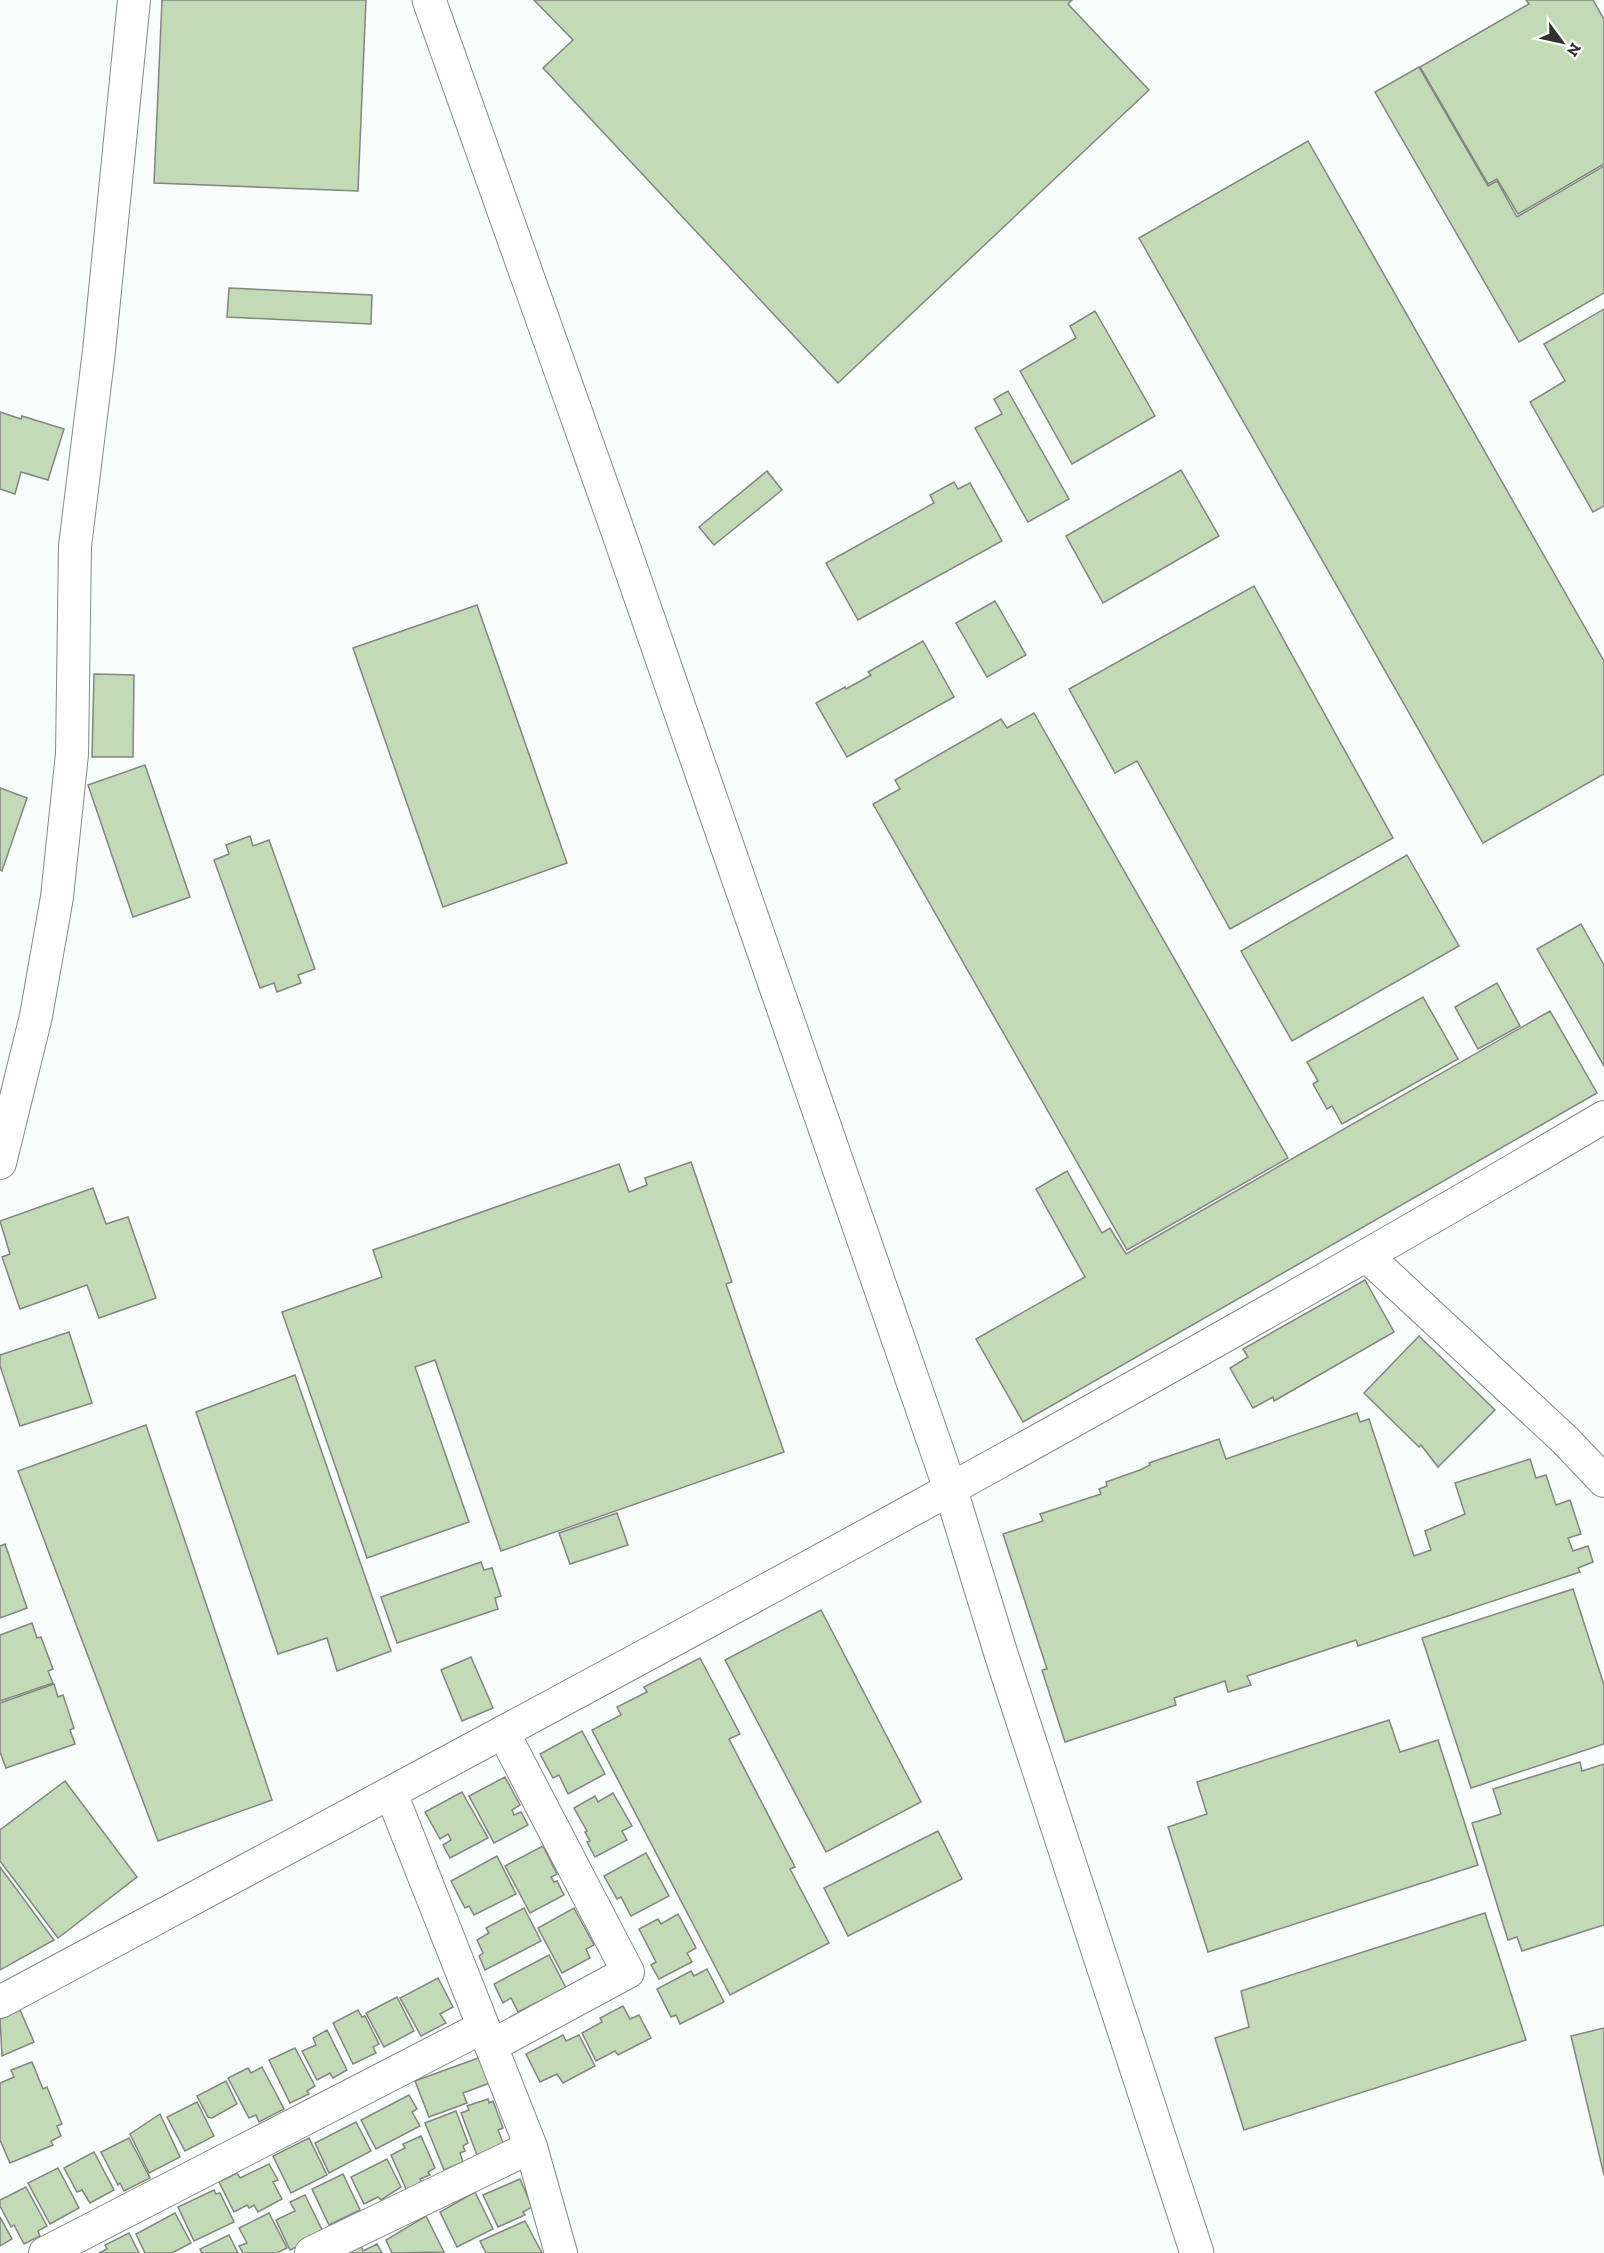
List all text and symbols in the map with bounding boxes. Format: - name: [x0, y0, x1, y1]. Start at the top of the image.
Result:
- north arrow: [1532, 12, 1592, 72]
- text: N: [1563, 40, 1585, 60]

